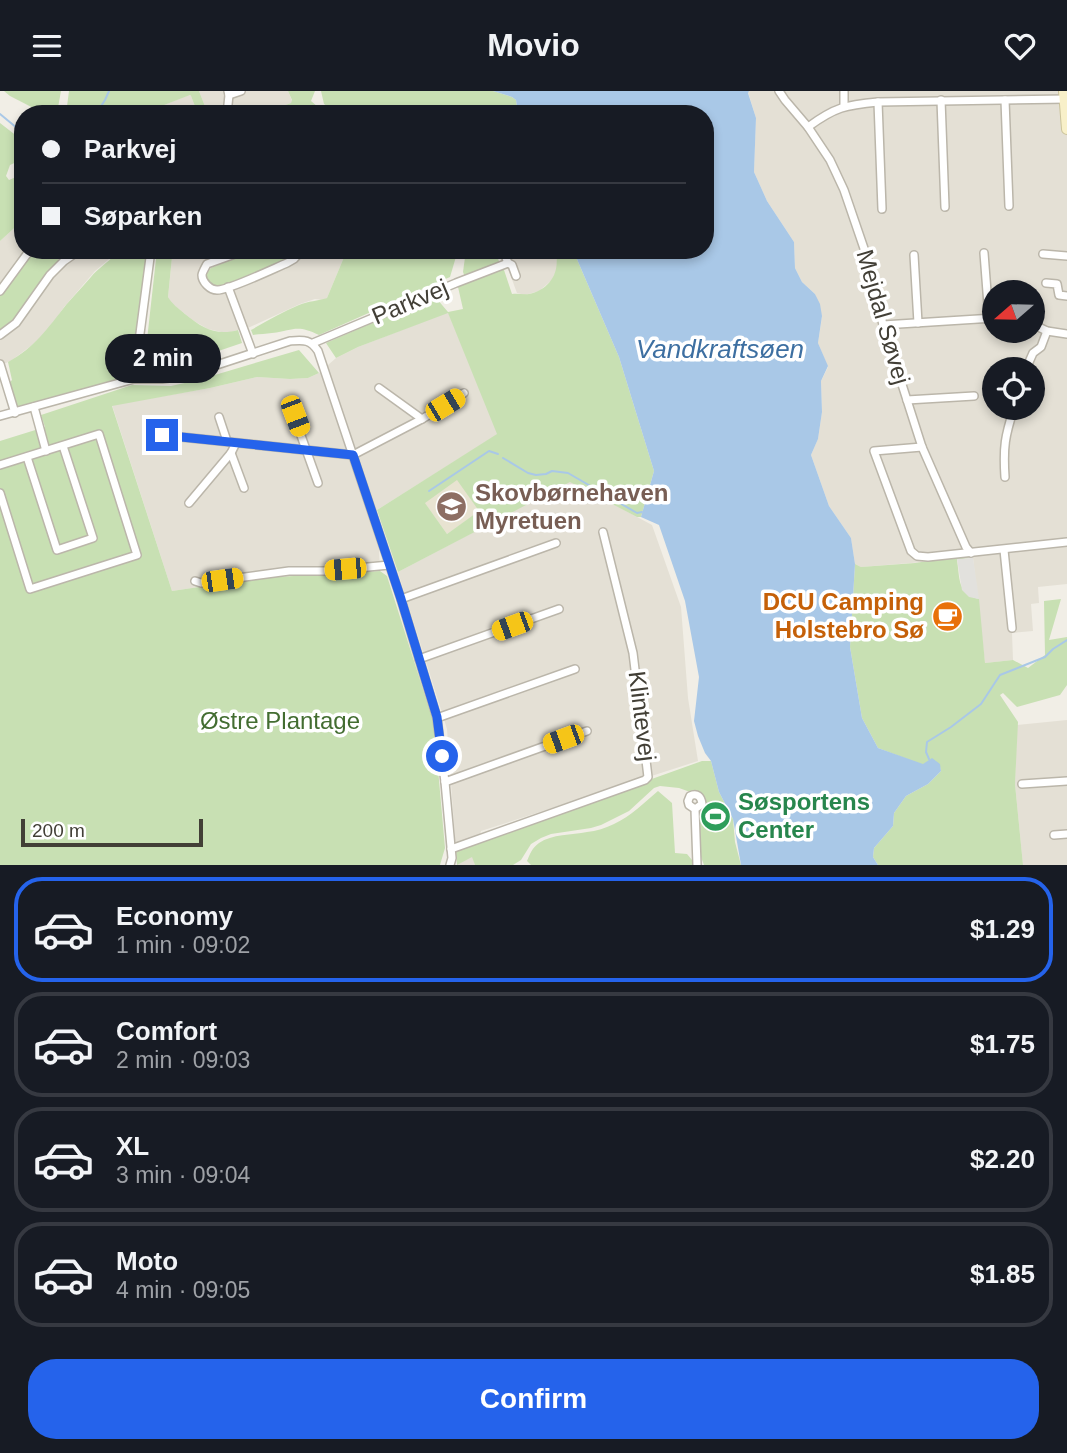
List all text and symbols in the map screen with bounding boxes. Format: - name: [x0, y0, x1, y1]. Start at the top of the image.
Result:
- icon: menu: [28, 27, 66, 65]
- text: Movio: [487, 27, 580, 63]
- icon: heart: [1001, 27, 1039, 65]
- text: Parkvej: [84, 134, 177, 164]
- text: Søparken: [84, 201, 203, 231]
- street label: Mejdal Søvej: [851, 246, 916, 387]
- street label: Parkvej: [368, 273, 452, 330]
- north arrow: [982, 280, 1045, 343]
- map controls: [982, 280, 1045, 420]
- callout: 2 min: [104, 334, 220, 383]
- water label: Vandkraftsøen: [636, 334, 804, 364]
- text: 2 min: [133, 345, 193, 371]
- button: locate: [982, 357, 1045, 420]
- car: [422, 385, 469, 425]
- car: [278, 393, 313, 439]
- route end: [146, 419, 178, 451]
- place label: Skovbørnehaven Myretuen: [475, 479, 668, 534]
- school or university icon: Skovbørnehaven Myretuen: [435, 490, 469, 524]
- car: [324, 557, 367, 581]
- car: [200, 567, 245, 593]
- place label: DCU Camping Holstebro Sø: [763, 588, 924, 643]
- cafe icon: DCU Camping Holstebro Sø: [930, 599, 964, 633]
- car: [489, 609, 536, 643]
- street label: Klintevej: [624, 669, 661, 763]
- park label: Østre Plantage: [200, 707, 360, 734]
- car: [540, 722, 587, 756]
- route start: [426, 740, 458, 772]
- place label: Søsportens Center: [738, 788, 870, 843]
- sports icon: Søsportens Center: [698, 799, 732, 833]
- scale bar: [21, 816, 203, 848]
- text: 200 m: [32, 820, 85, 841]
- icon: car: [32, 898, 95, 961]
- text: Economy: [116, 901, 233, 931]
- text: $1.29: [970, 914, 1035, 944]
- text: 1 min · 09:02: [116, 932, 250, 958]
- icon: car: [32, 1013, 95, 1076]
- text: Comfort: [116, 1016, 217, 1046]
- text: $1.75: [970, 1029, 1035, 1059]
- text: 2 min · 09:03: [116, 1047, 250, 1073]
- icon: car: [32, 1128, 95, 1191]
- text: XL: [116, 1131, 149, 1161]
- text: $2.20: [970, 1144, 1035, 1174]
- text: 3 min · 09:04: [116, 1162, 250, 1188]
- icon: car: [32, 1243, 95, 1306]
- text: Moto: [116, 1246, 178, 1276]
- text: $1.85: [970, 1259, 1035, 1289]
- text: 4 min · 09:05: [116, 1277, 250, 1303]
- button: Confirm: [28, 1359, 1039, 1439]

